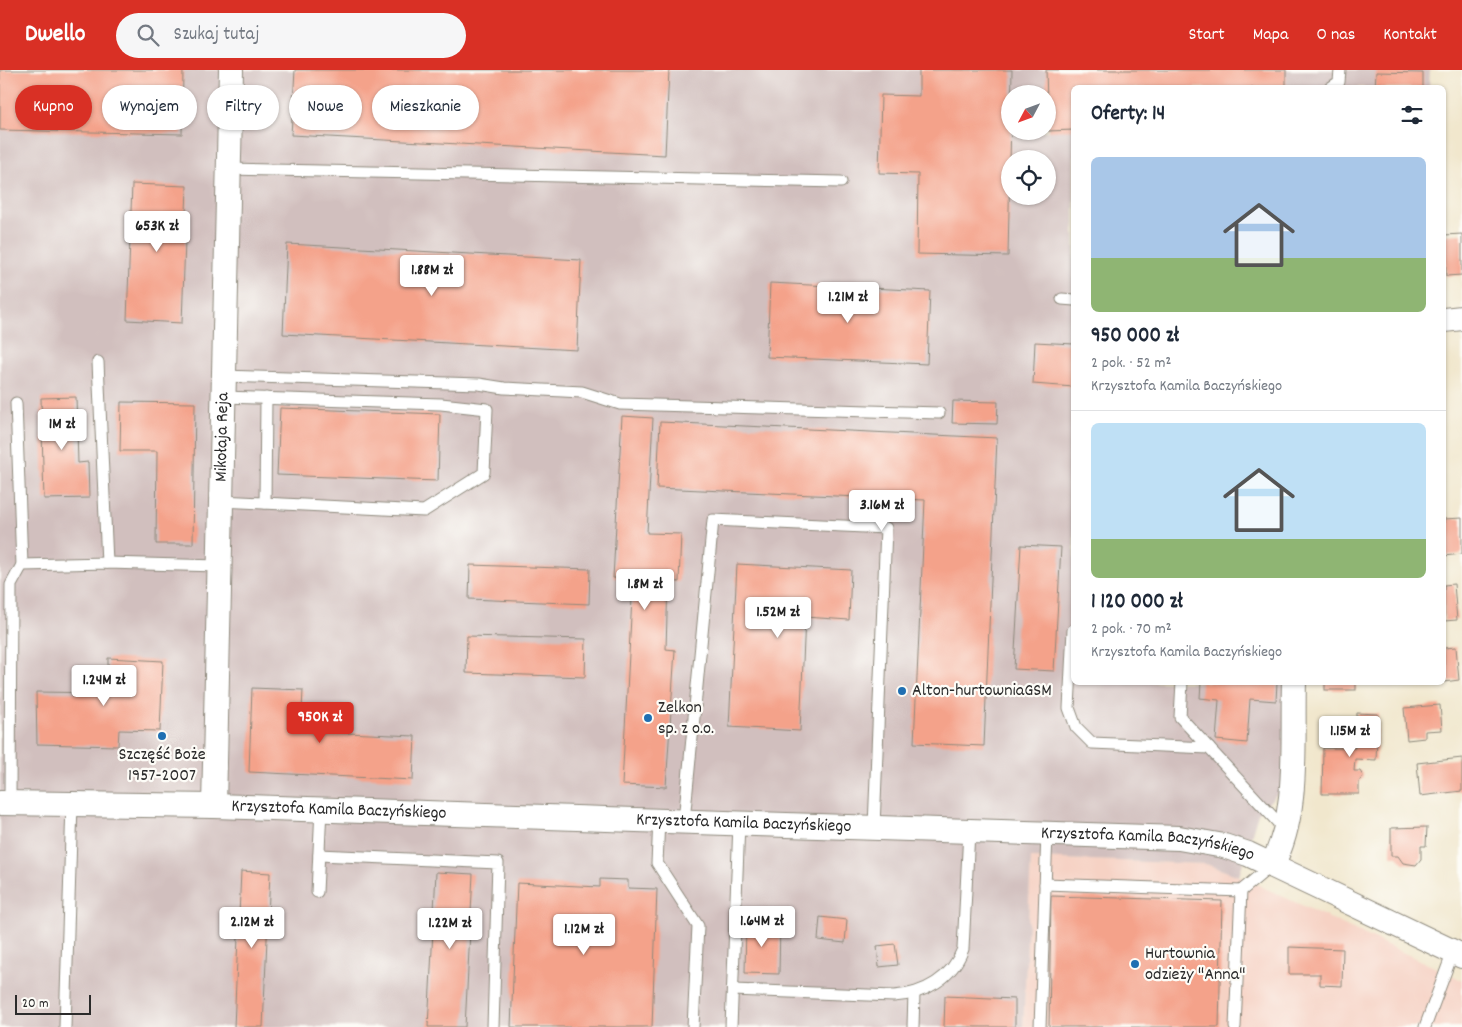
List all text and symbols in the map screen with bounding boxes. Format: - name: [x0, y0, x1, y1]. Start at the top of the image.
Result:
- search box: [116, 13, 466, 58]
- text: Dwello: [25, 18, 86, 52]
- icon: search: [134, 21, 162, 49]
- text: Szukaj tutaj: [174, 22, 259, 49]
- text: Start: [1188, 23, 1225, 48]
- text: Mapa: [1253, 23, 1288, 48]
- text: O nas: [1316, 23, 1355, 48]
- text: Kontakt: [1383, 23, 1437, 48]
- chip: Kupno: [15, 85, 92, 130]
- chip: Wynajem: [102, 85, 197, 130]
- chip: Filtry: [207, 85, 279, 130]
- chip: Nowe: [289, 85, 362, 130]
- chip: Mieszkanie: [372, 85, 479, 130]
- north arrow: [1001, 85, 1056, 140]
- map controls: [1001, 85, 1056, 205]
- text: Oferty: 14: [1091, 100, 1165, 130]
- icon: filters: [1398, 101, 1426, 129]
- button: locate: [1001, 150, 1056, 205]
- icon: home: [1214, 190, 1304, 280]
- pin: 653K zł: [111, 210, 203, 253]
- text: 653K zł: [135, 215, 179, 238]
- pin: 1.88M zł: [380, 254, 484, 297]
- text: 1.88M zł: [411, 259, 453, 282]
- pin: 1.21M zł: [796, 282, 900, 324]
- text: 1.21M zł: [828, 286, 868, 309]
- text: 950 000 zł: [1091, 322, 1179, 352]
- text: 2 pok. · 52 m²: [1091, 352, 1171, 375]
- text: Krzysztofa Kamila Baczyńskiego: [1091, 375, 1282, 398]
- street label: Mikołaja Reja: [209, 392, 236, 482]
- pin: 1M zł: [27, 408, 97, 451]
- text: 1M zł: [49, 413, 75, 436]
- icon: home: [1214, 455, 1304, 545]
- pin: 3.16M zł: [830, 490, 934, 532]
- text: 3.16M zł: [860, 494, 904, 517]
- pin: 1.8M zł: [599, 568, 691, 611]
- text: 1.8M zł: [627, 573, 663, 596]
- text: 1 120 000 zł: [1091, 588, 1183, 618]
- pin: 1.52M zł: [726, 596, 830, 639]
- text: 1.52M zł: [756, 601, 800, 624]
- text: 2 pok. · 70 m²: [1091, 618, 1172, 641]
- text: Krzysztofa Kamila Baczyńskiego: [1091, 641, 1282, 664]
- pin: 1.24M zł: [52, 664, 156, 707]
- text: 1.24M zł: [83, 669, 125, 692]
- place label: Alton-hurtowniaGSM: [912, 679, 1052, 704]
- marker: Alton-hurtowniaGSM: [896, 685, 908, 697]
- place label: Zelkon sp. z o.o.: [658, 696, 714, 742]
- pin: 950K zł: [274, 702, 366, 744]
- text: 950K zł: [298, 706, 342, 729]
- marker: Zelkon sp. z o.o.: [642, 712, 654, 724]
- pin: 1.15M zł: [1298, 716, 1402, 758]
- text: 1.15M zł: [1330, 720, 1370, 743]
- marker: Szczęść Boże 1957-2007: [156, 730, 168, 742]
- place label: Szczęść Boże 1957-2007: [118, 743, 206, 789]
- street label: Krzysztofa Kamila Baczyńskiego: [231, 794, 447, 826]
- street label: Krzysztofa Kamila Baczyńskiego: [636, 808, 852, 840]
- street label: Krzysztofa Kamila Baczyńskiego: [1040, 821, 1259, 868]
- pin: 2.12M zł: [200, 906, 304, 949]
- pin: 1.64M zł: [710, 906, 814, 948]
- pin: 1.22M zł: [398, 908, 502, 950]
- text: 1.64M zł: [740, 910, 784, 933]
- text: 2.12M zł: [230, 911, 274, 934]
- text: 1.22M zł: [428, 912, 472, 935]
- pin: 1.12M zł: [532, 914, 636, 956]
- text: 1.12M zł: [564, 918, 604, 941]
- place label: Hurtownia odzieży "Anna": [1145, 942, 1245, 988]
- marker: Hurtownia odzieży "Anna": [1129, 958, 1141, 970]
- scale bar: [15, 992, 91, 1015]
- text: 20 m: [22, 994, 49, 1014]

